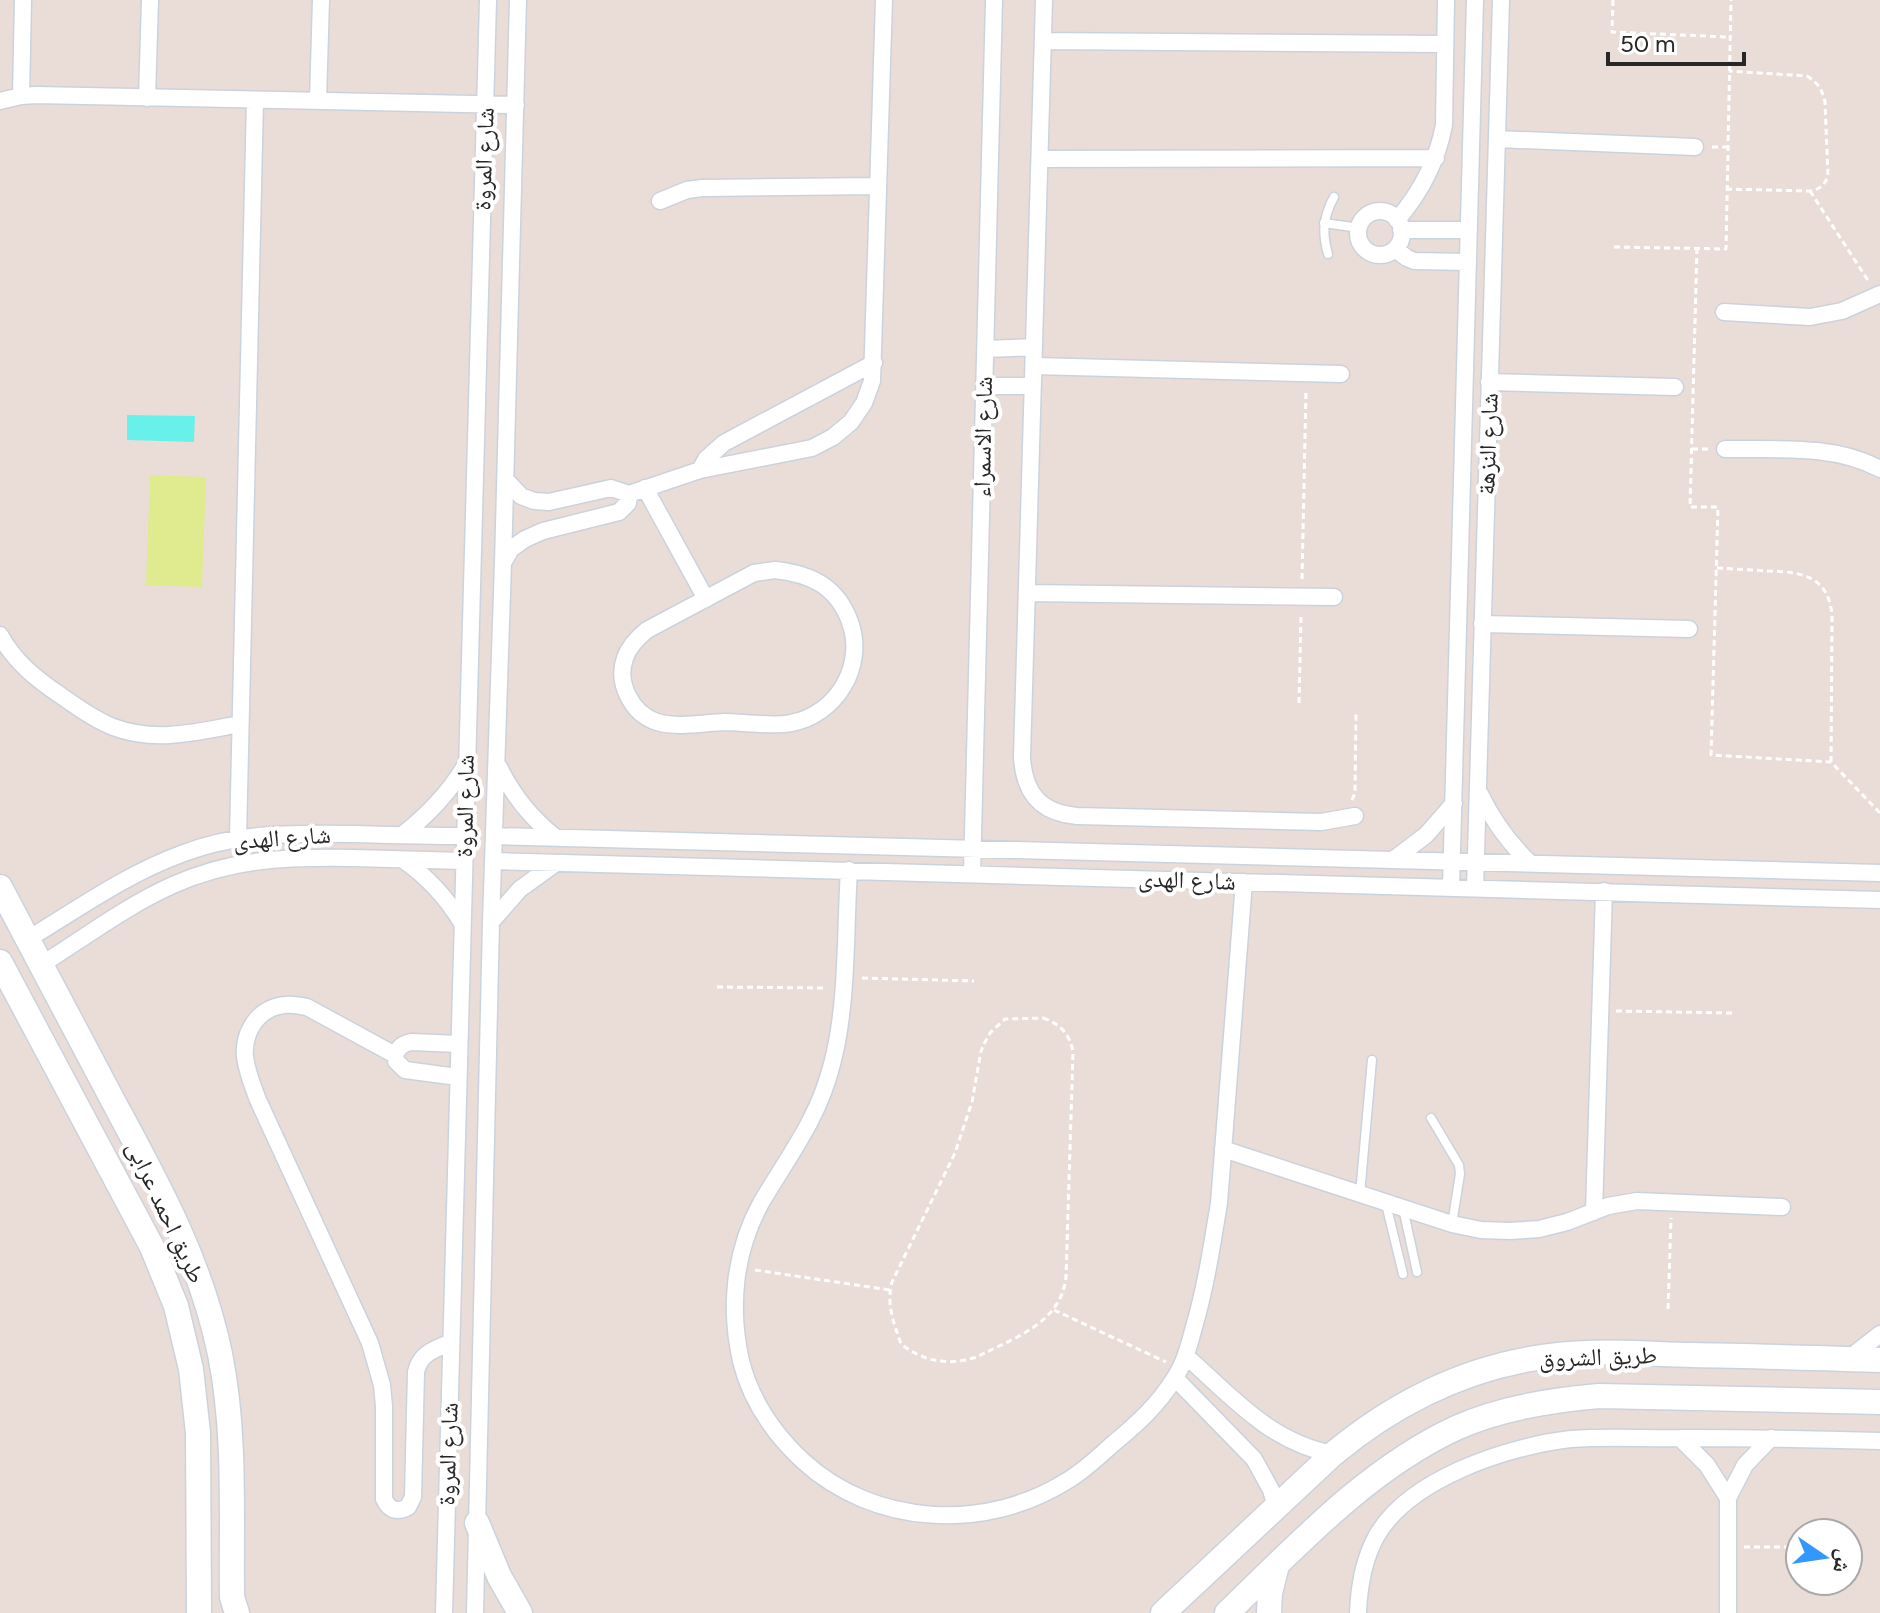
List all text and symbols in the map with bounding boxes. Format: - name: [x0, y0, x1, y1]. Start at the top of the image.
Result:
- scale bar: [1608, 16, 1744, 66]
- text: 50 m: [1620, 29, 1676, 58]
- street label: شارع المروة: [467, 107, 501, 211]
- street label: شارع الاسمراء: [967, 376, 999, 498]
- street label: شارع النزهة: [1471, 392, 1505, 496]
- street label: شارع المروة: [449, 754, 481, 858]
- street label: شارع الهدى: [232, 820, 332, 856]
- street label: شارع الهدى: [1138, 863, 1236, 897]
- street label: طريق احمد عرابى: [121, 1136, 212, 1288]
- street label: طريق الشروق: [1538, 1340, 1658, 1373]
- street label: شارع المروة: [431, 1402, 465, 1506]
- north arrow: [1784, 1517, 1864, 1597]
- text: ش: [1827, 1547, 1859, 1576]

